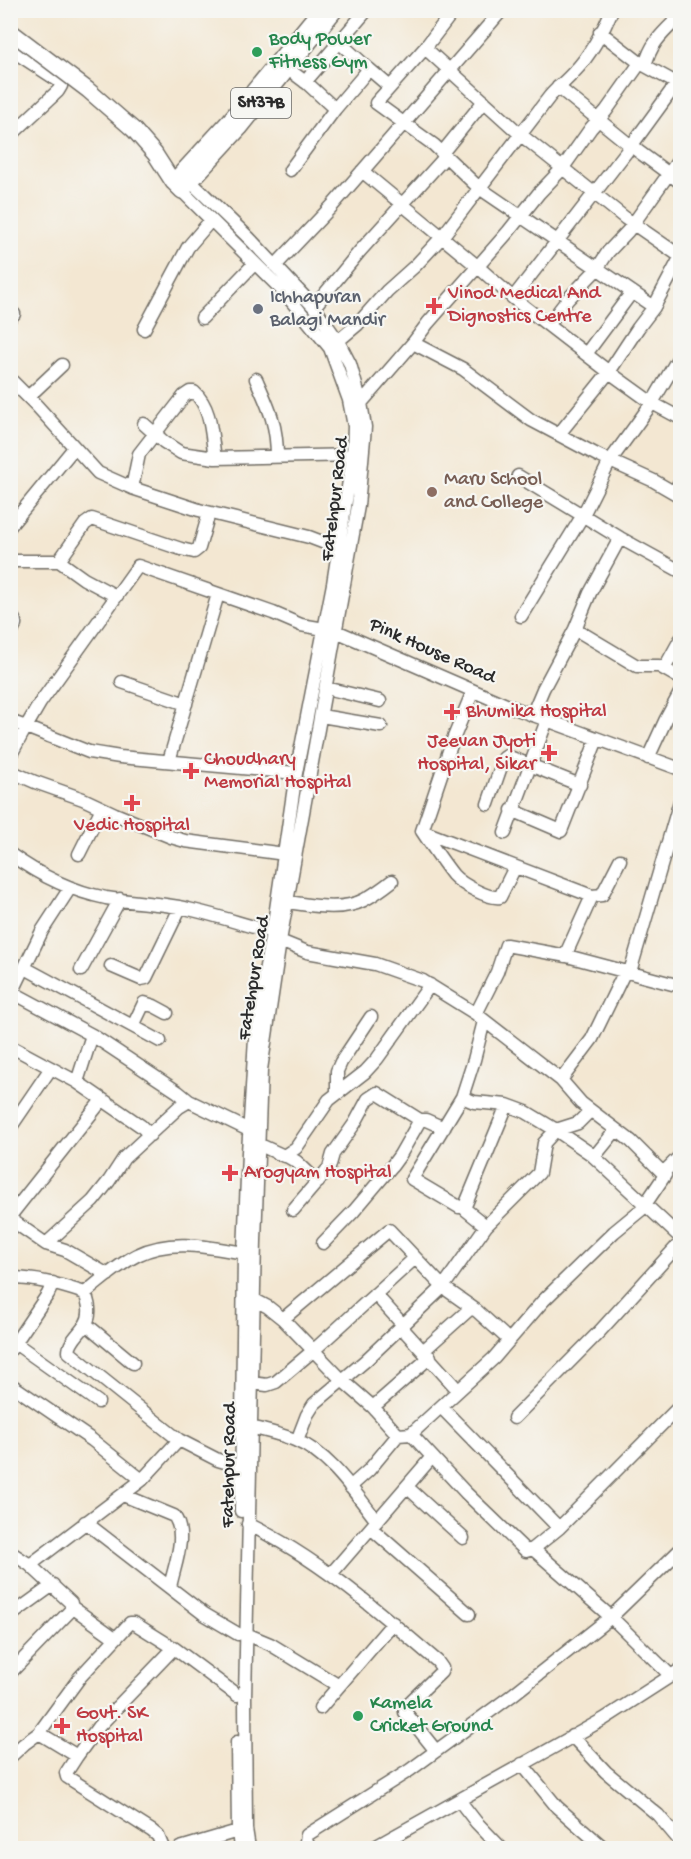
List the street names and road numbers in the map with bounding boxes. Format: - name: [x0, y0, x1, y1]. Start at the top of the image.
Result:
- road number: SH37B: [231, 88, 291, 118]
- street label: Fatehpur Road: [317, 433, 355, 564]
- street label: Pink House Road: [364, 613, 501, 691]
- street label: Fatehpur Road: [234, 912, 277, 1043]
- street label: Fatehpur Road: [217, 1400, 243, 1529]

